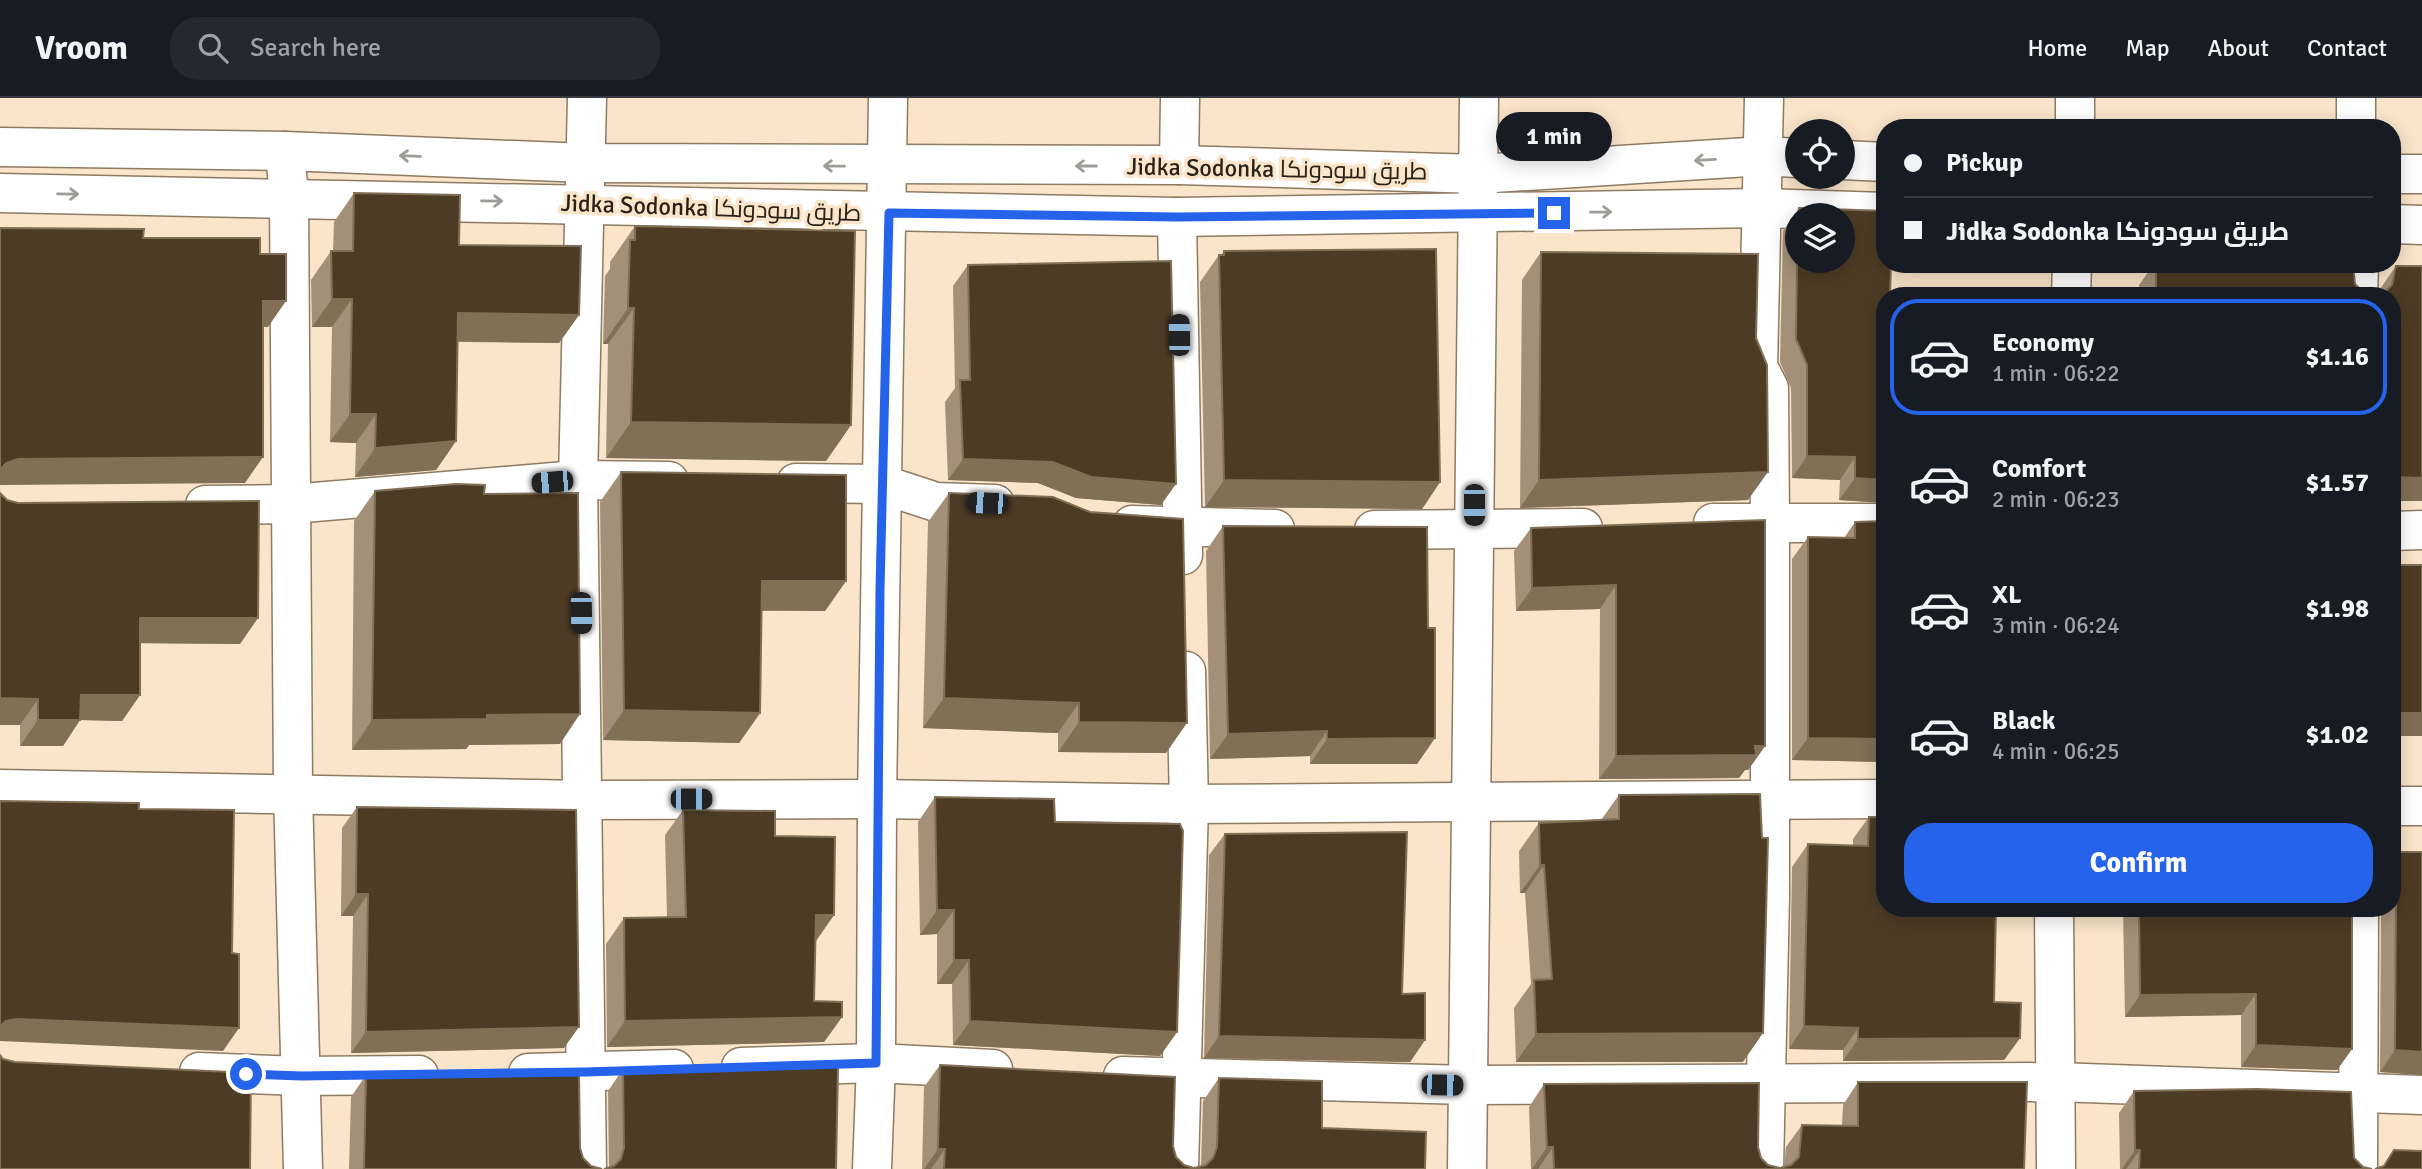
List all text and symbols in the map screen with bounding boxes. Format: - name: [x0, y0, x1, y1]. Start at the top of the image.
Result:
- search box: [170, 17, 660, 80]
- text: Vroom: [35, 28, 128, 69]
- icon: search: [194, 29, 232, 67]
- text: Search here: [250, 32, 381, 64]
- text: Home: [2027, 33, 2087, 63]
- text: Map: [2125, 33, 2170, 63]
- text: About: [2208, 33, 2269, 63]
- text: Contact: [2307, 33, 2387, 63]
- callout: 1 min: [1496, 111, 1612, 160]
- map controls: [1785, 119, 1855, 273]
- button: locate: [1785, 119, 1855, 189]
- text: 1 min: [1526, 122, 1582, 151]
- text: Pickup: [1946, 147, 2023, 179]
- one-way arrow: [399, 149, 422, 162]
- street label: Jidka Sodonka طريق سودونكا: [1126, 151, 1428, 187]
- one-way arrow: [1694, 154, 1716, 167]
- one-way arrow: [822, 159, 845, 173]
- one-way arrow: [1074, 159, 1097, 173]
- one-way arrow: [56, 187, 79, 201]
- street label: Jidka Sodonka طريق سودونكا: [560, 188, 862, 228]
- one-way arrow: [480, 195, 503, 208]
- route end: [1538, 197, 1570, 229]
- button: layers: [1785, 203, 1855, 273]
- one-way arrow: [1589, 205, 1612, 218]
- text: Jidka Sodonka طريق سودونكا: [1946, 216, 2289, 248]
- car: [1169, 314, 1190, 356]
- icon: car: [1908, 326, 1971, 389]
- text: Economy: [1992, 327, 2094, 359]
- text: $1.16: [2305, 341, 2369, 373]
- text: 1 min · 06:22: [1992, 359, 2120, 388]
- icon: car: [1908, 452, 1971, 515]
- text: Comfort: [1992, 453, 2086, 485]
- text: $1.57: [2305, 467, 2369, 499]
- car: [531, 470, 574, 494]
- car: [1464, 484, 1485, 526]
- text: 2 min · 06:23: [1992, 485, 2120, 514]
- car: [966, 492, 1009, 514]
- icon: car: [1908, 578, 1971, 641]
- text: XL: [1992, 579, 2022, 611]
- car: [571, 592, 592, 634]
- text: $1.98: [2305, 593, 2369, 625]
- text: 3 min · 06:24: [1992, 611, 2120, 640]
- icon: car: [1908, 704, 1971, 767]
- text: Black: [1992, 705, 2055, 737]
- text: $1.02: [2305, 719, 2369, 751]
- text: 4 min · 06:25: [1992, 737, 2120, 766]
- car: [671, 789, 713, 810]
- button: Confirm: [1904, 823, 2373, 903]
- route start: [230, 1058, 262, 1090]
- car: [1421, 1074, 1464, 1096]

